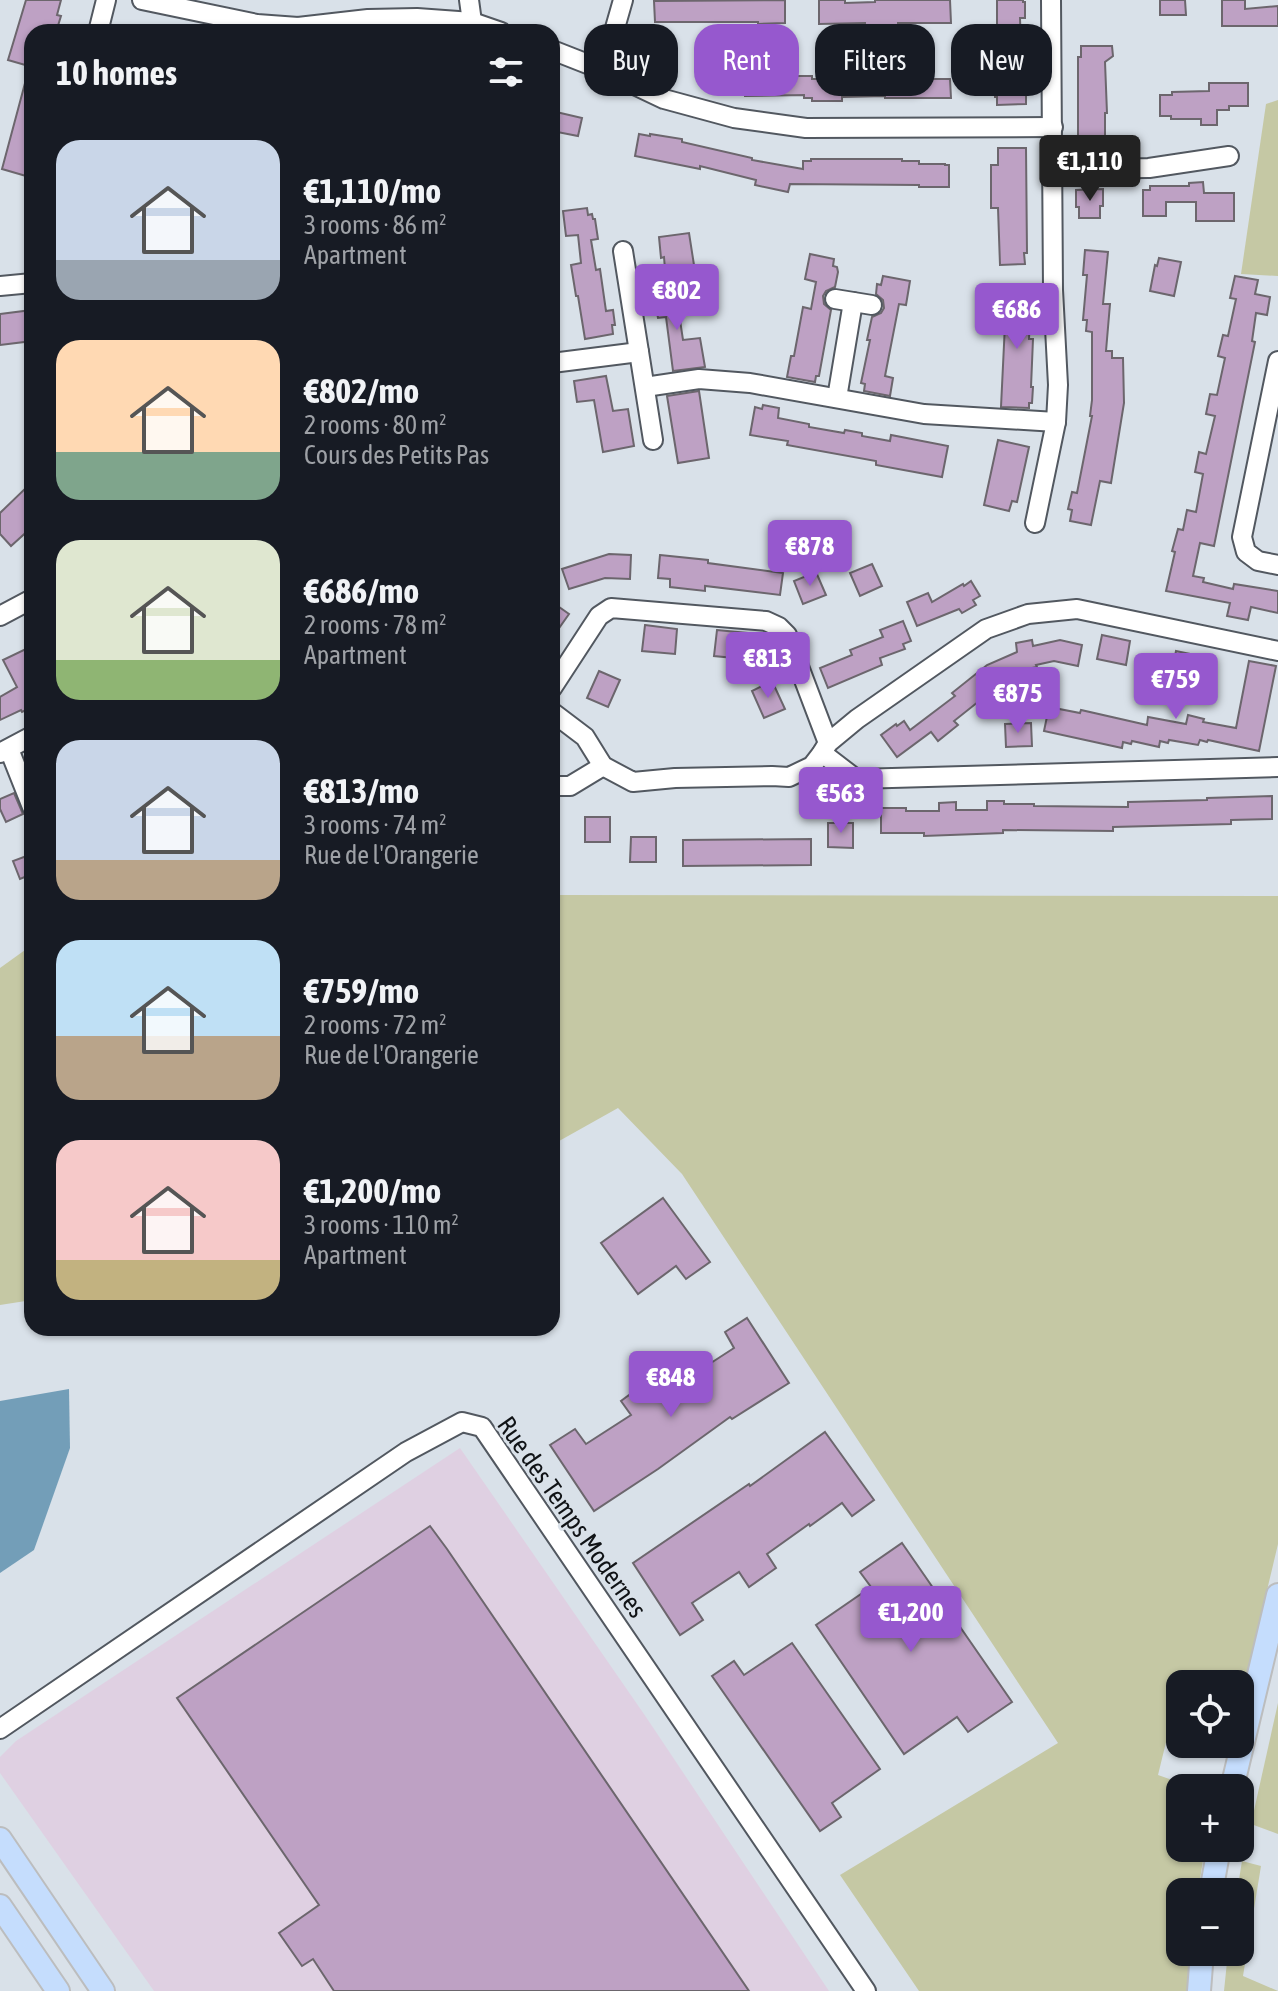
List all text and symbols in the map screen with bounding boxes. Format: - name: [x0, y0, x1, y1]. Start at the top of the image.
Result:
- chip: Buy: [584, 24, 678, 96]
- chip: Rent: [694, 24, 799, 96]
- chip: Filters: [815, 24, 935, 96]
- chip: New: [951, 24, 1052, 96]
- icon: filters: [484, 50, 528, 94]
- text: 10 homes: [56, 53, 177, 92]
- pin: €1,110: [1025, 135, 1155, 203]
- text: €1,110: [1057, 146, 1123, 176]
- text: €1,110/mo: [304, 171, 441, 210]
- icon: home: [120, 172, 216, 268]
- text: 3 rooms · 86 m²: [304, 210, 446, 240]
- text: Apartment: [304, 240, 407, 270]
- pin: €802: [630, 264, 724, 332]
- text: €802: [653, 275, 701, 305]
- pin: €686: [970, 283, 1064, 351]
- text: €686: [993, 294, 1041, 324]
- text: €802/mo: [304, 371, 419, 410]
- icon: home: [120, 372, 216, 468]
- text: 2 rooms · 80 m²: [304, 410, 446, 440]
- text: Cours des Petits Pas: [304, 440, 489, 470]
- pin: €878: [763, 520, 857, 588]
- text: €878: [786, 531, 834, 561]
- text: €686/mo: [304, 571, 419, 610]
- icon: home: [120, 572, 216, 668]
- text: 2 rooms · 78 m²: [304, 610, 446, 640]
- pin: €813: [721, 632, 815, 700]
- text: Apartment: [304, 640, 407, 670]
- text: €813: [744, 643, 792, 673]
- pin: €759: [1129, 653, 1223, 721]
- text: €759: [1152, 664, 1200, 694]
- pin: €875: [971, 667, 1065, 735]
- text: €875: [994, 678, 1042, 708]
- pin: €563: [794, 767, 888, 835]
- text: €813/mo: [304, 771, 419, 810]
- icon: home: [120, 772, 216, 868]
- text: €563: [817, 778, 865, 808]
- text: 3 rooms · 74 m²: [304, 810, 446, 840]
- text: Rue de l'Orangerie: [304, 840, 479, 870]
- text: €759/mo: [304, 971, 419, 1010]
- icon: home: [120, 972, 216, 1068]
- text: 2 rooms · 72 m²: [304, 1010, 446, 1040]
- text: Rue de l'Orangerie: [304, 1040, 479, 1070]
- text: €1,200/mo: [304, 1171, 441, 1210]
- icon: home: [120, 1172, 216, 1268]
- text: 3 rooms · 110 m²: [304, 1210, 459, 1240]
- text: Apartment: [304, 1240, 407, 1270]
- pin: €848: [624, 1351, 718, 1419]
- text: €848: [647, 1362, 695, 1392]
- street label: Rue des Temps Modernes: [491, 1411, 653, 1623]
- pin: €1,200: [846, 1586, 976, 1654]
- text: €1,200: [878, 1597, 944, 1627]
- map controls: [1166, 1670, 1254, 1966]
- button: locate: [1166, 1670, 1254, 1758]
- button: +: [1166, 1774, 1254, 1862]
- button: −: [1166, 1878, 1254, 1966]

